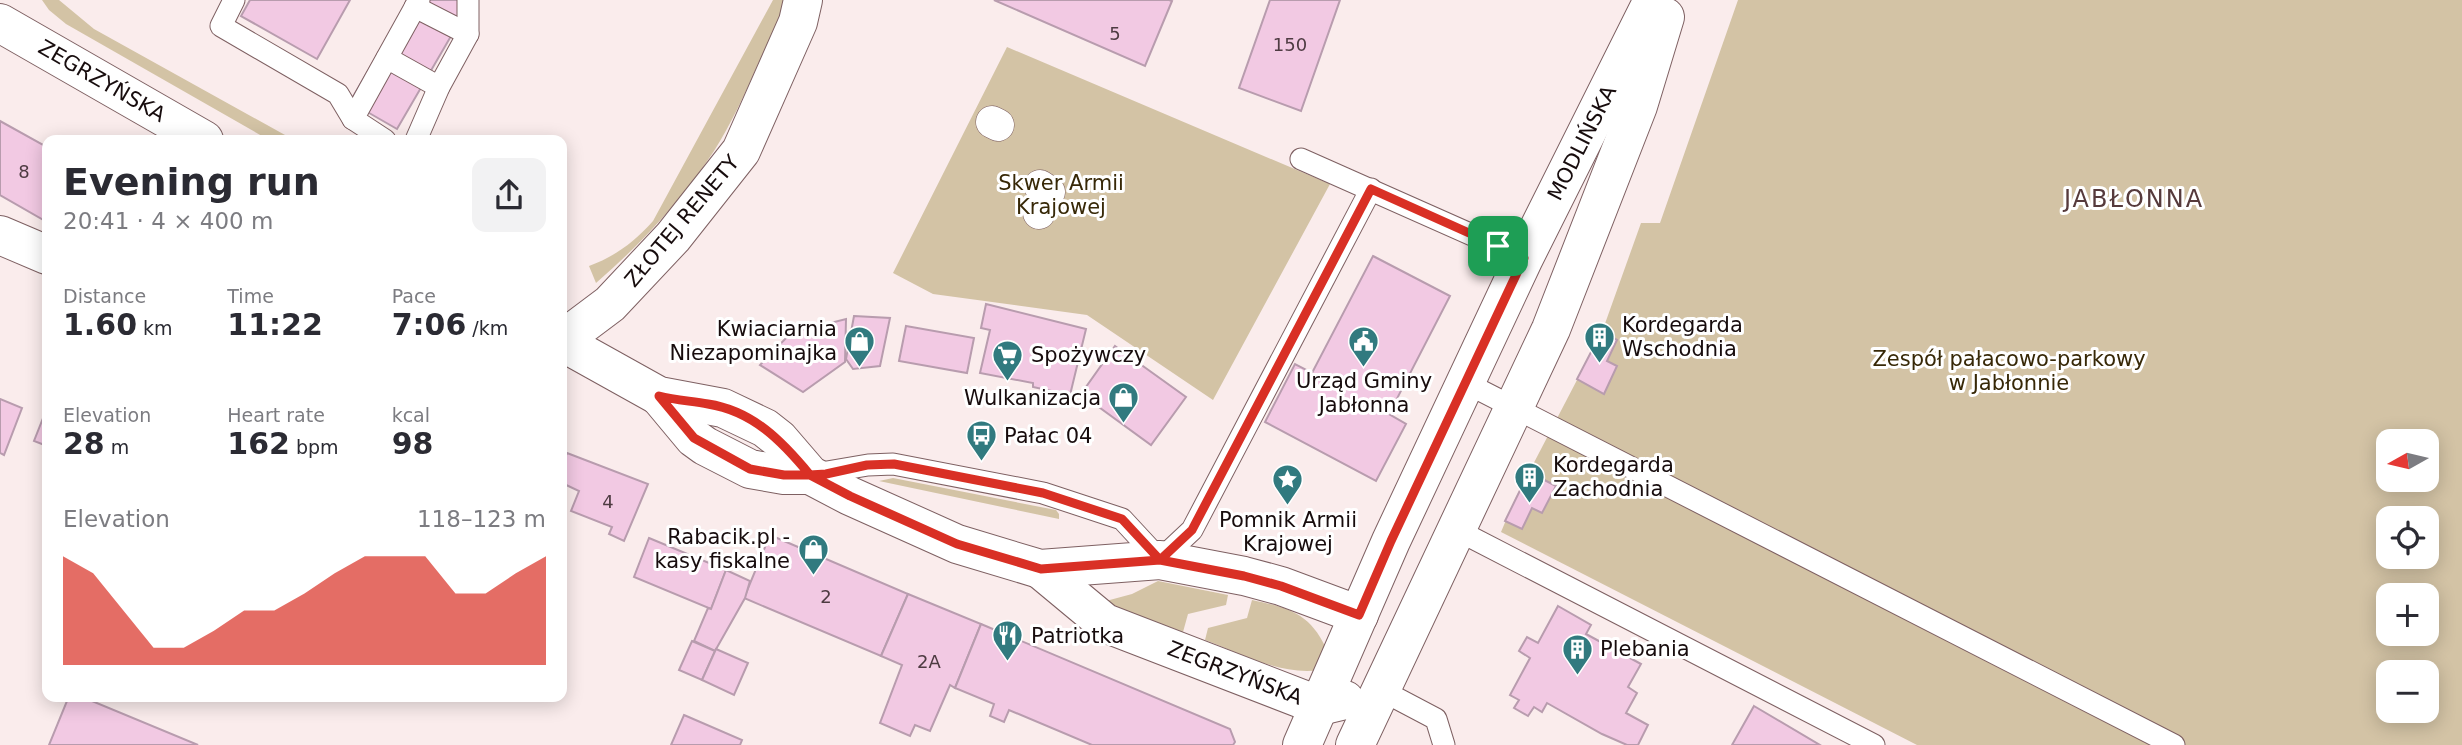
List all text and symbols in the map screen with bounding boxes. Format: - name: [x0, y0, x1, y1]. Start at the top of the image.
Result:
- house number: 5: [1109, 23, 1121, 44]
- street label: ZEGRZYŃSKA: [34, 34, 171, 127]
- house number: 150: [1273, 34, 1307, 55]
- street label: MODLIŃSKA: [1542, 81, 1621, 204]
- street label: ZŁOTEJ RENETY: [620, 150, 744, 292]
- button: share: [472, 158, 546, 232]
- text: Evening run: [63, 160, 320, 204]
- house number: 8: [18, 161, 30, 182]
- park label: Skwer Armii Krajowej: [998, 171, 1124, 219]
- district label: JABŁONNA: [2062, 185, 2204, 213]
- text: 20:41 · 4 × 400 m: [63, 208, 273, 234]
- pin: [1468, 216, 1528, 276]
- icon: arrive: [1479, 227, 1517, 265]
- text: Distance: [63, 285, 146, 307]
- text: Time: [227, 285, 274, 307]
- text: Pace: [392, 285, 436, 307]
- text: 1.60: [63, 307, 137, 342]
- text: 11:22: [227, 307, 323, 342]
- text: 7:06: [392, 307, 466, 342]
- place label: Kordegarda Wschodnia: [1622, 313, 1743, 361]
- text: km: [137, 317, 173, 339]
- text: /km: [466, 317, 508, 339]
- place label: Kwiaciarnia Niezapominajka: [670, 317, 837, 365]
- building icon: Kordegarda Wschodnia: [1582, 320, 1616, 364]
- shop icon: Kwiaciarnia Niezapominajka: [843, 324, 877, 368]
- public building icon: Urząd Gminy Jabłonna: [1347, 324, 1381, 368]
- supermarket icon: Spożywczy: [991, 338, 1025, 382]
- place label: Spożywczy: [1031, 343, 1146, 367]
- park label: Zespół pałacowo-parkowy w Jabłonnie: [1872, 347, 2146, 395]
- place label: Urząd Gminy Jabłonna: [1296, 369, 1432, 417]
- shop icon: Wulkanizacja: [1107, 381, 1141, 425]
- place label: Wulkanizacja: [964, 386, 1101, 410]
- text: Elevation: [63, 404, 151, 426]
- text: Heart rate: [227, 404, 325, 426]
- text: kcal: [392, 404, 430, 426]
- bus stop icon: Pałac 04: [964, 419, 998, 463]
- place label: Pałac 04: [1004, 424, 1092, 448]
- text: 28: [63, 426, 105, 461]
- text: 162: [227, 426, 290, 461]
- text: 98: [392, 426, 433, 461]
- north arrow: [2376, 429, 2440, 492]
- map controls: [2376, 429, 2439, 723]
- text: m: [105, 436, 129, 458]
- text: bpm: [290, 436, 339, 458]
- place label: Kordegarda Zachodnia: [1553, 453, 1674, 501]
- building icon: Kordegarda Zachodnia: [1513, 460, 1547, 504]
- place icon: Pomnik Armii Krajowej: [1271, 463, 1305, 507]
- house number: 4: [602, 491, 614, 512]
- text: Elevation: [63, 506, 170, 532]
- text: 118–123 m: [417, 506, 546, 532]
- button: locate: [2376, 506, 2439, 569]
- place label: Pomnik Armii Krajowej: [1219, 508, 1357, 556]
- place label: Rabacik.pl - kasy fiskalne: [654, 525, 790, 573]
- shop icon: Rabacik.pl - kasy fiskalne: [796, 532, 830, 576]
- button: +: [2376, 583, 2439, 646]
- house number: 2: [820, 586, 832, 607]
- restaurant icon: Patriotka: [991, 619, 1025, 663]
- place label: Patriotka: [1031, 624, 1124, 648]
- building icon: Plebania: [1560, 632, 1594, 676]
- street label: ZEGRZYŃSKA: [1164, 635, 1307, 710]
- place label: Plebania: [1600, 637, 1690, 661]
- house number: 2A: [917, 651, 942, 672]
- button: −: [2376, 660, 2439, 723]

